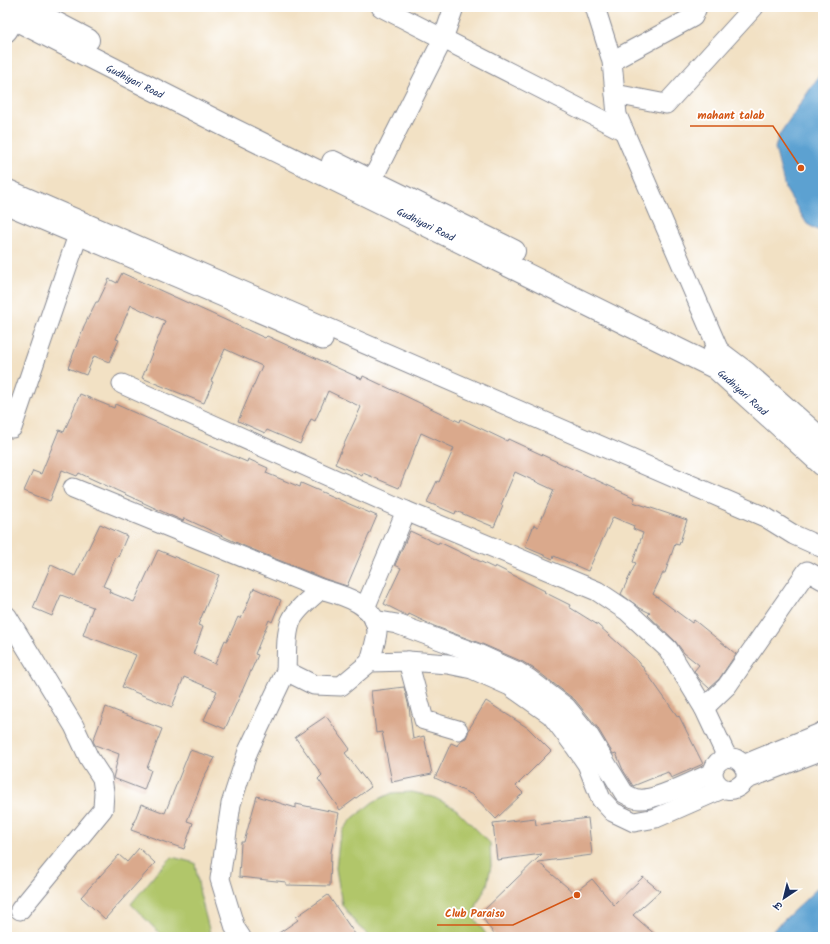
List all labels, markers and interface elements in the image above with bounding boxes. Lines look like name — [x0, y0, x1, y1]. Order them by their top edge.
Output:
street label: Gudhiyari Road — [103, 61, 167, 104]
callout: mahant talab — [690, 103, 773, 126]
text: mahant talab — [697, 107, 765, 125]
street label: Gudhiyari Road — [394, 204, 458, 246]
street label: Gudhiyari Road — [714, 366, 772, 420]
north arrow — [764, 878, 804, 918]
text: उ — [769, 895, 787, 915]
callout: Club Paraiso — [437, 902, 513, 925]
text: Club Paraiso — [445, 905, 505, 923]

